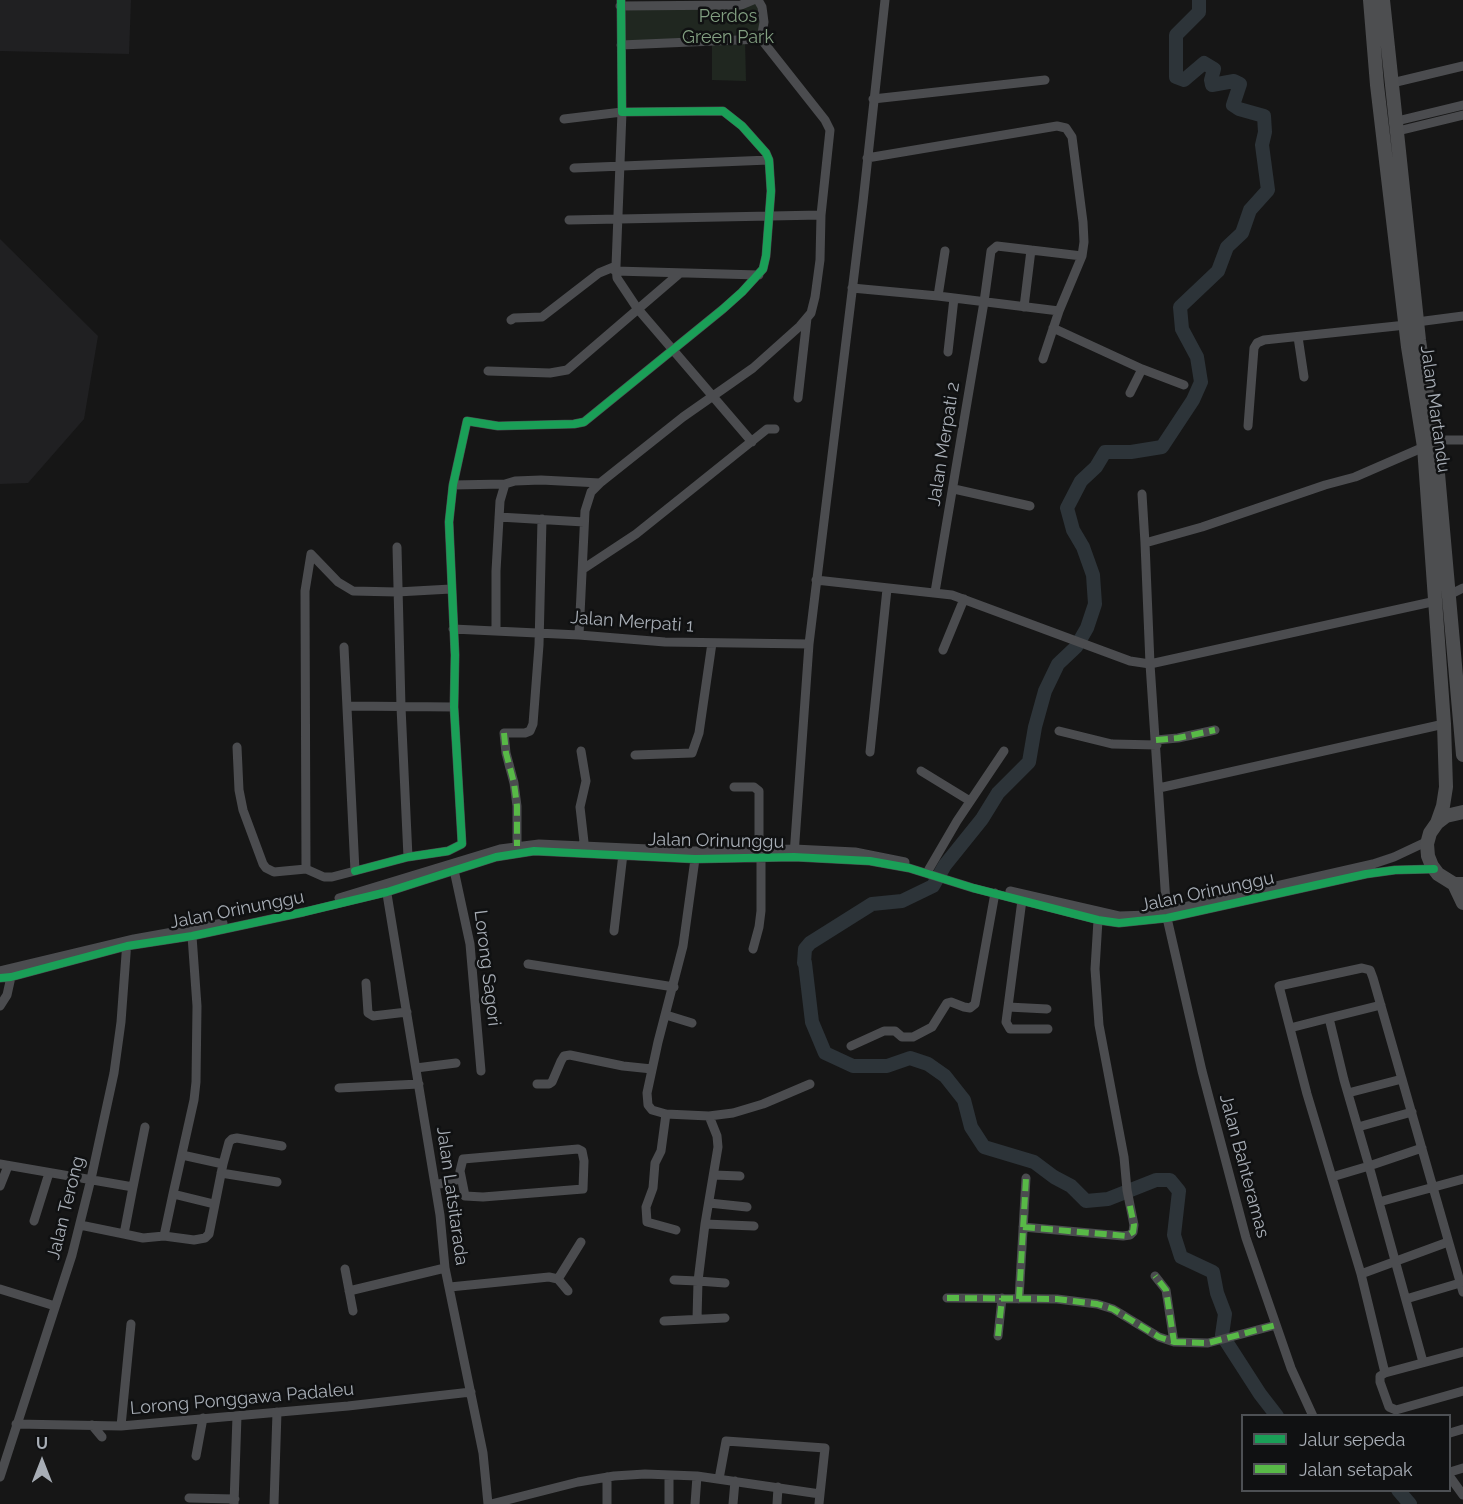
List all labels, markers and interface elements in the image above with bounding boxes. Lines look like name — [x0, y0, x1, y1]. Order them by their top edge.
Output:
park label: Perdos Green Park — [682, 6, 774, 48]
street label: Jalan Martandu — [1415, 344, 1455, 474]
street label: Jalan Merpati 2 — [924, 380, 964, 508]
street label: Jalan Merpati 1 — [570, 607, 694, 637]
street label: Jalan Orinunggu — [648, 829, 784, 853]
street label: Jalan Orinunggu — [1138, 867, 1276, 917]
street label: Jalan Orinunggu — [168, 886, 306, 934]
street label: Lorong Sagori — [469, 909, 505, 1027]
street label: Jalan Bahteramas — [1214, 1092, 1274, 1240]
street label: Jalan Latsitarada — [432, 1125, 472, 1267]
street label: Jalan Terong — [43, 1154, 89, 1262]
street label: Lorong Ponggawa Padaleu — [129, 1378, 355, 1420]
legend — [1241, 1414, 1451, 1492]
text: Jalur sepeda — [1299, 1429, 1405, 1450]
north arrow — [12, 1432, 72, 1492]
text: U — [36, 1434, 48, 1453]
text: Jalan setapak — [1299, 1459, 1413, 1480]

